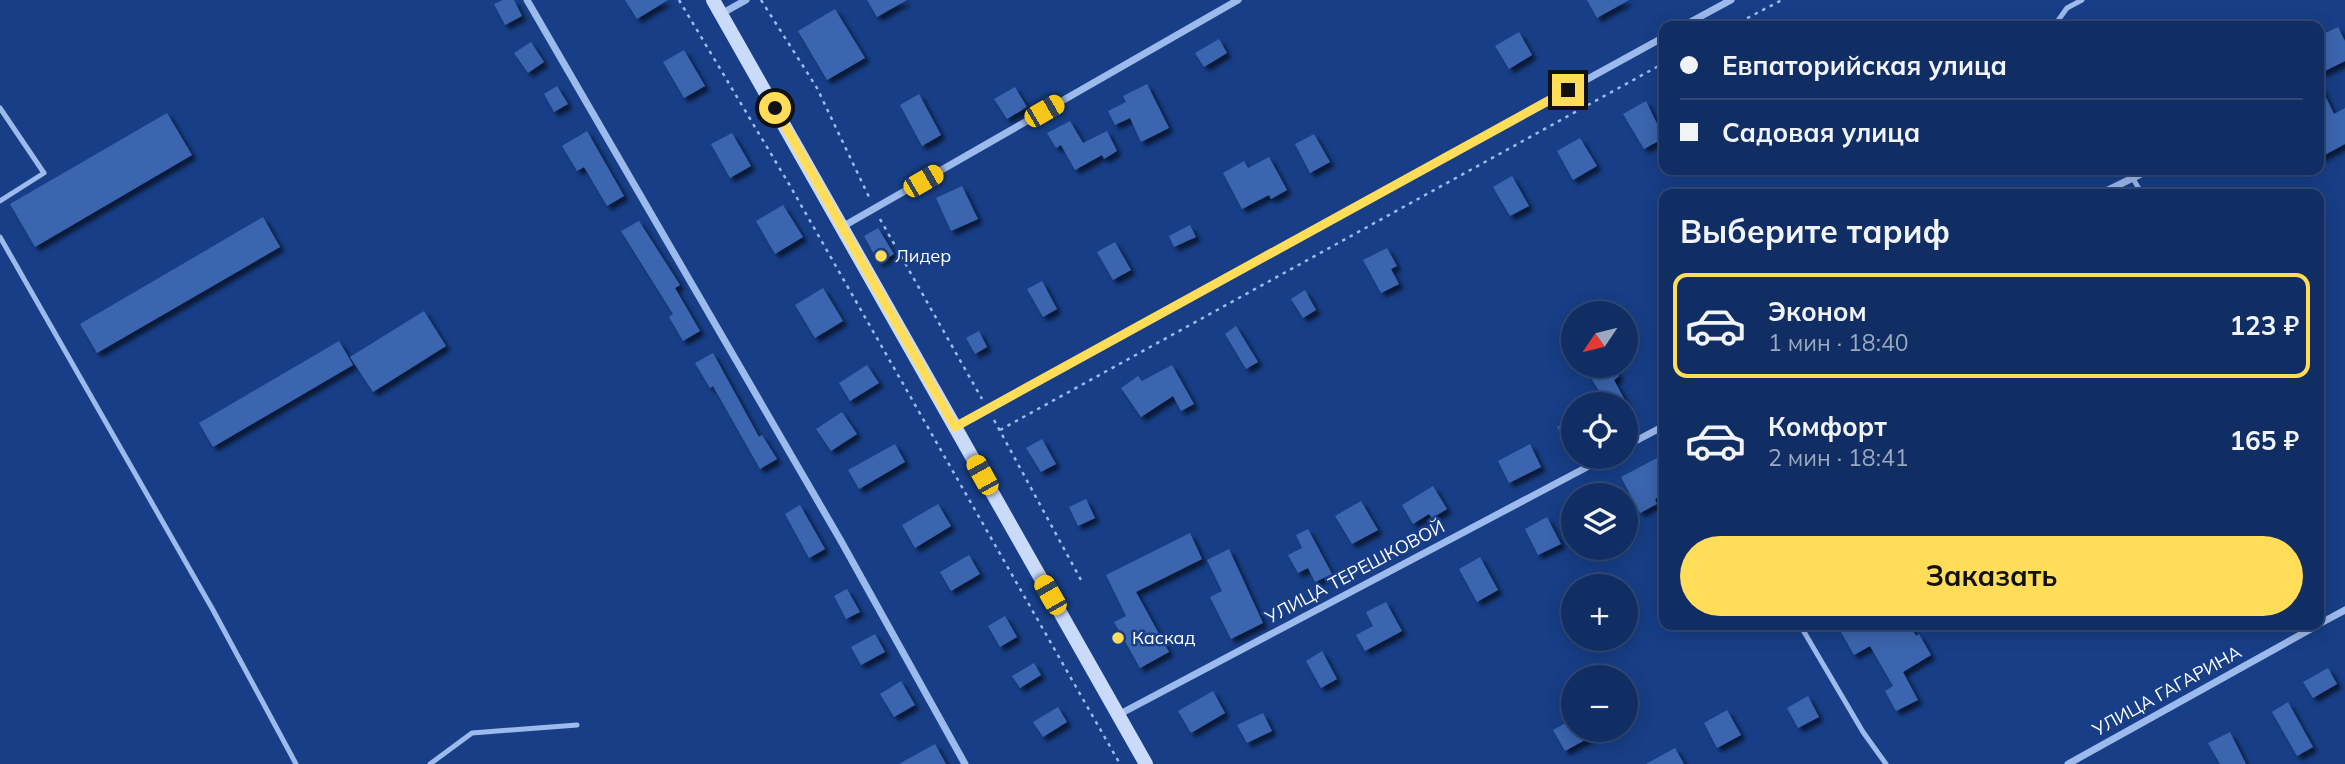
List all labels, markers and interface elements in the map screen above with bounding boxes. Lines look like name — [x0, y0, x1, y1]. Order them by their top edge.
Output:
text: Евпаторийская улица — [1722, 49, 2007, 82]
route end — [1552, 74, 1584, 106]
car — [1021, 91, 1068, 131]
route start — [759, 92, 791, 124]
text: Садовая улица — [1722, 116, 1920, 149]
car — [900, 161, 947, 201]
text: Выберите тариф — [1680, 211, 1950, 251]
place label: Лидер — [895, 244, 951, 267]
marker: Лидер — [873, 248, 889, 264]
icon: car — [1684, 294, 1747, 357]
text: Эконом — [1768, 295, 1867, 328]
north arrow — [1561, 301, 1638, 378]
map controls — [1561, 301, 1638, 742]
text: 123 ₽ — [2229, 309, 2299, 342]
text: 1 мин · 18:40 — [1768, 328, 1908, 357]
button: locate — [1561, 392, 1638, 469]
icon: car — [1684, 409, 1747, 472]
text: Комфорт — [1768, 410, 1887, 443]
text: 165 ₽ — [2229, 424, 2299, 457]
text: 2 мин · 18:41 — [1768, 443, 1908, 472]
car — [963, 452, 1002, 498]
button: layers — [1561, 483, 1638, 560]
street label: УЛИЦА ТЕРЕШКОВОЙ — [1260, 514, 1448, 629]
button: Заказать — [1680, 536, 2303, 616]
car — [1031, 572, 1070, 618]
button: + — [1561, 574, 1638, 651]
place label: Каскад — [1132, 626, 1196, 649]
marker: Каскад — [1110, 630, 1126, 646]
street label: УЛИЦА ГАГАРИНА — [2087, 640, 2245, 742]
button: − — [1561, 665, 1638, 742]

